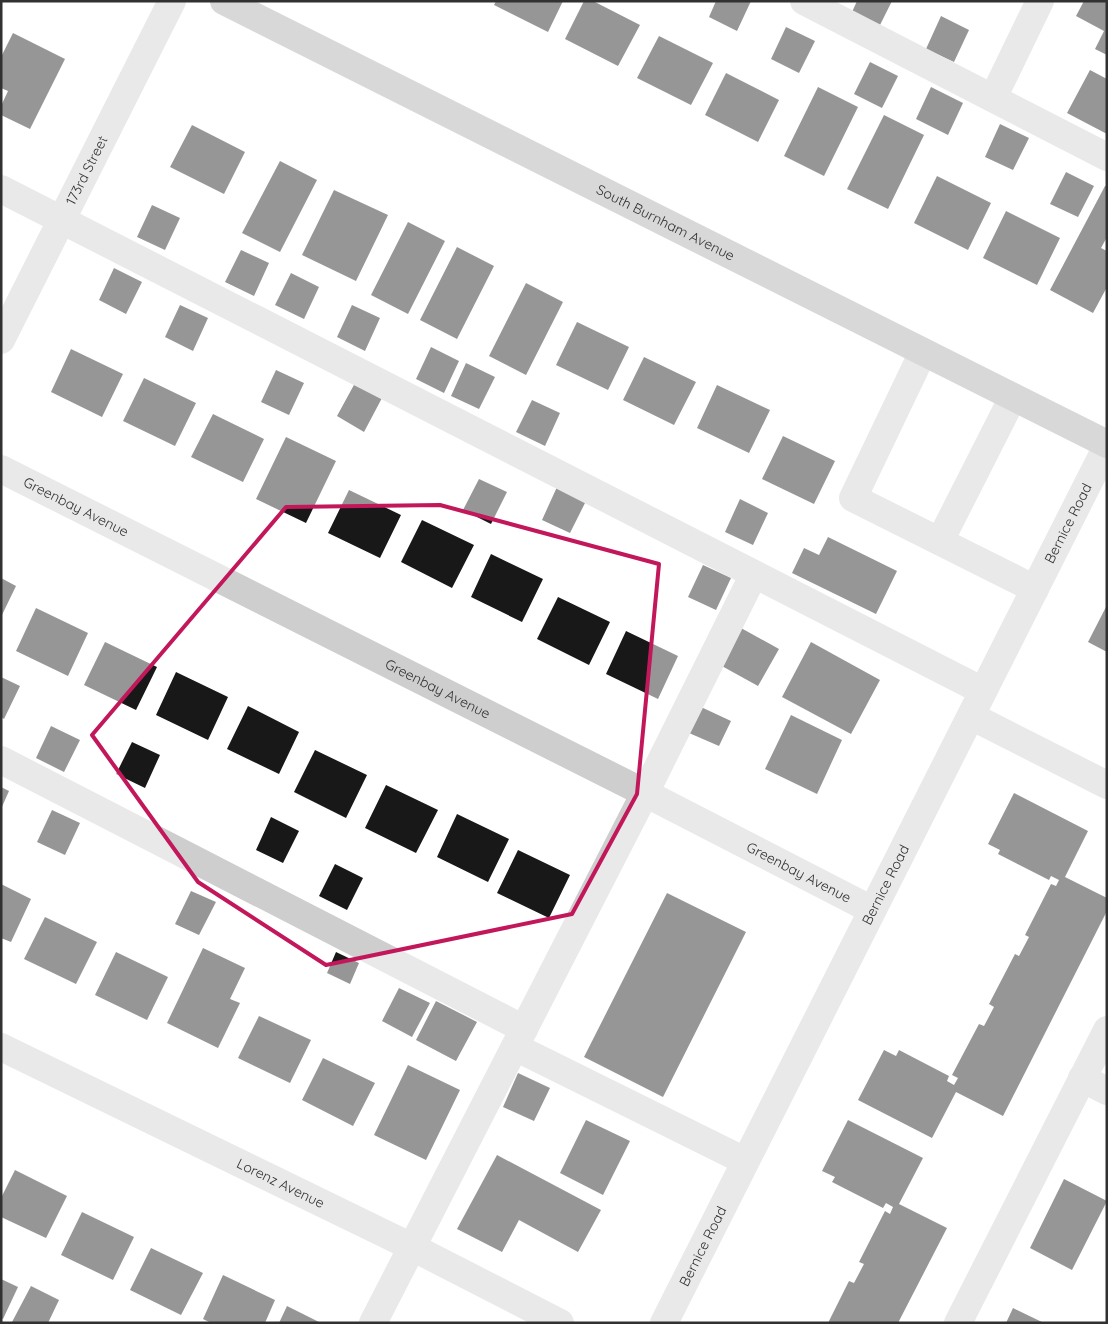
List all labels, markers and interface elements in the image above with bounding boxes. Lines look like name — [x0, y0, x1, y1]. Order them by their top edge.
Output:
street label: 173rd Street — [62, 132, 112, 208]
street label: South Burnham Avenue — [593, 180, 738, 265]
street label: Greenbay Avenue — [20, 473, 132, 541]
street label: Bernice Road — [1040, 480, 1096, 566]
street label: Greenbay Avenue — [382, 655, 494, 723]
street label: Greenbay Avenue — [743, 838, 854, 907]
street label: Bernice Road — [858, 842, 913, 928]
street label: Lorenz Avenue — [234, 1154, 328, 1212]
street label: Bernice Road — [675, 1203, 730, 1289]

